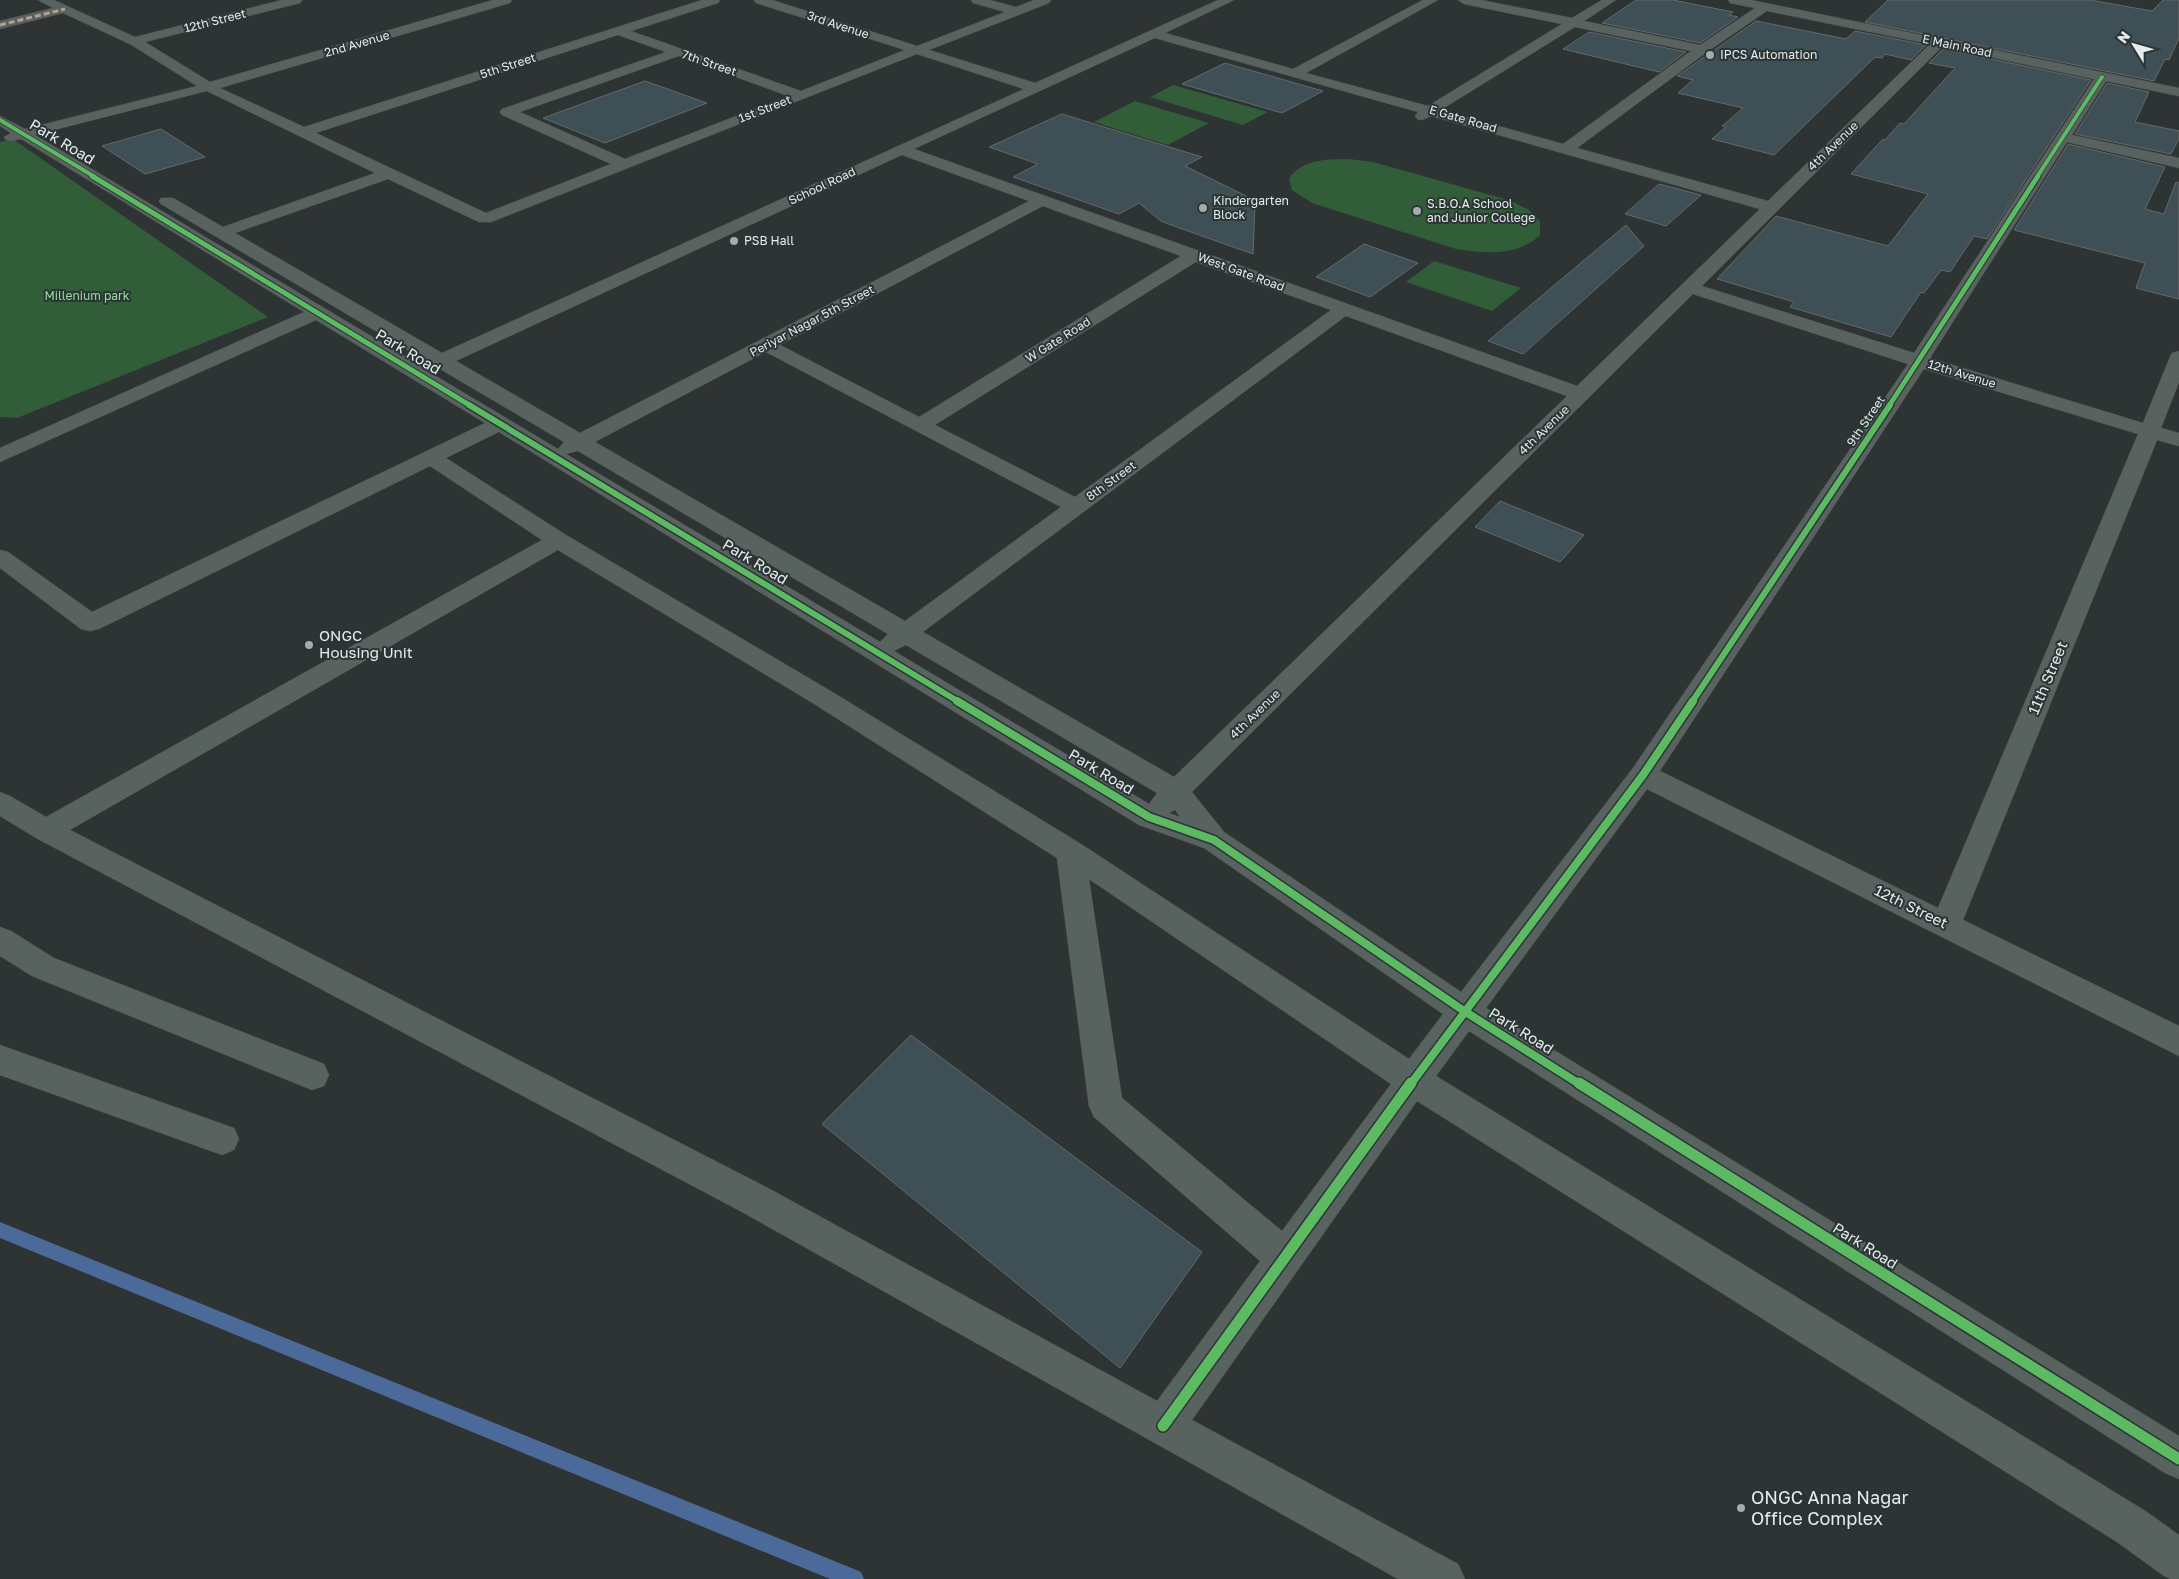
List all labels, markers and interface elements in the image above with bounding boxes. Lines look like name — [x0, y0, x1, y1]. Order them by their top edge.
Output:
street label: 12th Street — [182, 6, 248, 35]
street label: 3rd Avenue — [805, 7, 871, 42]
north arrow — [2109, 20, 2159, 70]
street label: 2nd Avenue — [323, 27, 391, 60]
text: N — [2113, 28, 2133, 46]
street label: E Main Road — [1921, 31, 1993, 60]
street label: 7th Street — [680, 46, 739, 79]
place label: IPCS Automation — [1720, 47, 1817, 62]
street label: 5th Street — [478, 49, 538, 82]
marker: IPCS Automation — [1704, 49, 1716, 61]
street label: 1st Street — [736, 92, 794, 125]
street label: E Gate Road — [1428, 102, 1499, 135]
street label: Park Road — [27, 115, 98, 168]
street label: 4th Avenue — [1804, 118, 1861, 174]
street label: School Road — [786, 163, 858, 208]
place label: Kindergarten Block — [1213, 193, 1289, 222]
place label: S.B.O.A School and Junior College — [1427, 196, 1535, 225]
marker: Kindergarten Block — [1197, 202, 1209, 214]
marker: S.B.O.A School and Junior College — [1411, 205, 1423, 217]
place label: PSB Hall — [744, 233, 794, 248]
marker: PSB Hall — [728, 235, 740, 247]
street label: West Gate Road — [1196, 249, 1287, 294]
street label: Periyar Nagar 5th Street — [747, 281, 877, 360]
park label: Millenium park — [44, 288, 130, 303]
street label: W Gate Road — [1022, 314, 1093, 365]
street label: Park Road — [373, 325, 444, 378]
street label: 12th Avenue — [1926, 356, 1998, 391]
street label: 9th Street — [1843, 392, 1888, 449]
street label: 4th Avenue — [1515, 402, 1572, 458]
street label: 8th Street — [1083, 457, 1139, 504]
street label: Park Road — [720, 535, 791, 588]
place label: ONGC Housing Unit — [319, 626, 413, 661]
street label: 11th Street — [2024, 638, 2071, 717]
marker: ONGC Housing Unit — [303, 639, 315, 651]
street label: 4th Avenue — [1226, 686, 1283, 742]
street label: Park Road — [1066, 745, 1137, 798]
street label: 12th Street — [1872, 881, 1951, 932]
street label: Park Road — [1486, 1003, 1557, 1057]
street label: Park Road — [1830, 1218, 1901, 1272]
place label: ONGC Anna Nagar Office Complex — [1751, 1486, 1908, 1529]
marker: ONGC Anna Nagar Office Complex — [1735, 1502, 1747, 1514]

